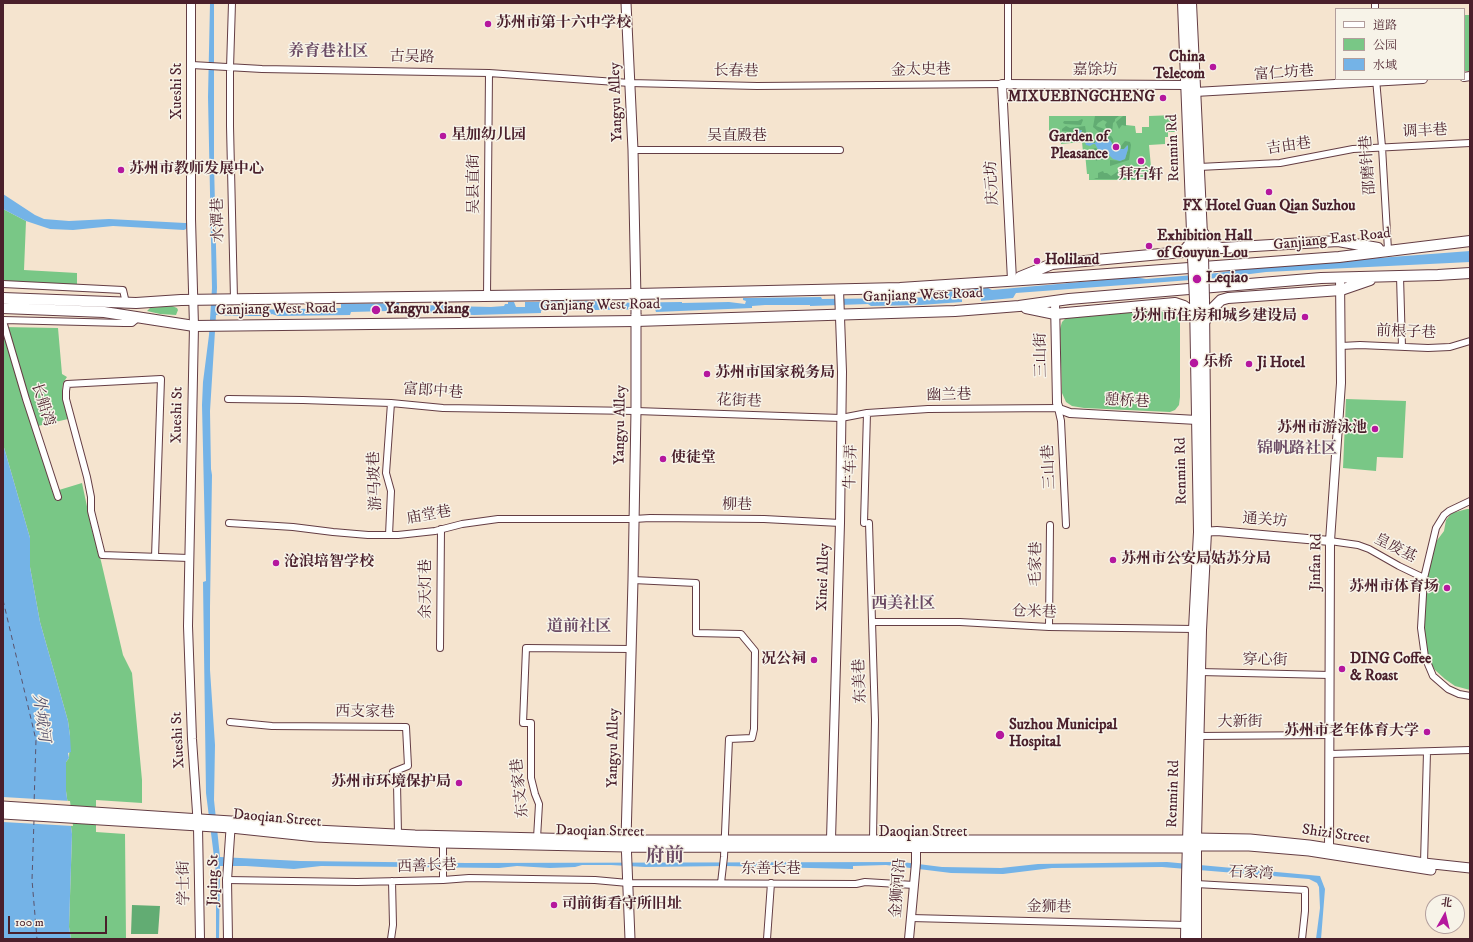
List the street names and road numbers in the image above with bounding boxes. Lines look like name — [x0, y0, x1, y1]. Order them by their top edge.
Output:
street label: 古吴路 — [389, 48, 435, 68]
street label: 金太史巷 — [891, 61, 951, 81]
street label: Yangyu Alley — [607, 62, 627, 142]
street label: 嘉馀坊 — [1073, 62, 1117, 80]
street label: Xueshi St — [169, 63, 187, 119]
street label: 长春巷 — [713, 63, 759, 81]
street label: 富仁坊巷 — [1253, 63, 1315, 85]
street label: Renmin Rd — [1164, 114, 1184, 182]
street label: 调丰巷 — [1402, 122, 1448, 142]
street label: 吴直殿巷 — [707, 128, 767, 146]
street label: 邵磨针巷 — [1358, 134, 1380, 196]
street label: 吉由巷 — [1265, 135, 1313, 159]
street label: 吴县直街 — [466, 154, 484, 214]
street label: 庆元坊 — [983, 160, 1003, 206]
street label: 水潭巷 — [210, 197, 228, 243]
street label: Ganjiang East Road — [1272, 225, 1392, 255]
street label: Ganjiang West Road — [863, 285, 983, 307]
street label: Ganjiang West Road — [540, 296, 660, 316]
street label: Ganjiang West Road — [216, 300, 336, 320]
street label: 前根子巷 — [1376, 323, 1436, 343]
street label: 三山街 — [1033, 332, 1051, 378]
street label: 长船湾 — [26, 381, 58, 429]
street label: 富郎中巷 — [402, 381, 464, 403]
street label: Yangyu Alley — [611, 385, 631, 465]
street label: Xueshi St — [169, 386, 187, 444]
street label: 幽兰巷 — [926, 387, 972, 405]
street label: 花街巷 — [716, 392, 762, 412]
street label: 憩桥巷 — [1104, 392, 1150, 412]
street label: Renmin Rd — [1172, 437, 1192, 505]
street label: 牛车弄 — [842, 444, 862, 490]
street label: 三山巷 — [1040, 444, 1060, 490]
street label: 游马坡巷 — [366, 451, 386, 511]
street label: 柳巷 — [722, 497, 752, 515]
street label: 庙堂巷 — [405, 503, 453, 529]
street label: 通关坊 — [1242, 510, 1288, 532]
street label: 皇废基 — [1371, 531, 1419, 567]
street label: Jinfan Rd — [1308, 533, 1326, 591]
street label: 毛家巷 — [1028, 541, 1046, 587]
street label: Xinei Alley — [814, 543, 834, 611]
street label: 余天灯巷 — [418, 559, 436, 619]
street label: 仓米巷 — [1011, 603, 1057, 623]
street label: 穿心街 — [1242, 652, 1288, 670]
street label: 东美巷 — [851, 658, 871, 704]
street label: 西支家巷 — [335, 703, 395, 723]
street label: Yangyu Alley — [604, 708, 624, 788]
street label: Xueshi St — [169, 711, 189, 769]
street label: 大新街 — [1218, 714, 1262, 732]
street label: 东支家巷 — [509, 757, 533, 819]
street label: Renmin Rd — [1164, 760, 1184, 828]
street label: Daoqian Street — [232, 806, 322, 832]
street label: Shizi Street — [1301, 821, 1371, 849]
street label: Daoqian Street — [555, 822, 645, 842]
street label: Daoqian Street — [879, 824, 967, 842]
street label: Jiqing St — [205, 854, 223, 906]
street label: 西善长巷 — [397, 857, 457, 877]
street label: 金狮河沿 — [888, 857, 910, 919]
street label: 学士街 — [176, 860, 194, 906]
street label: 东善长巷 — [741, 861, 801, 879]
street label: 石家湾 — [1228, 864, 1274, 884]
street label: 金狮巷 — [1026, 899, 1072, 917]

